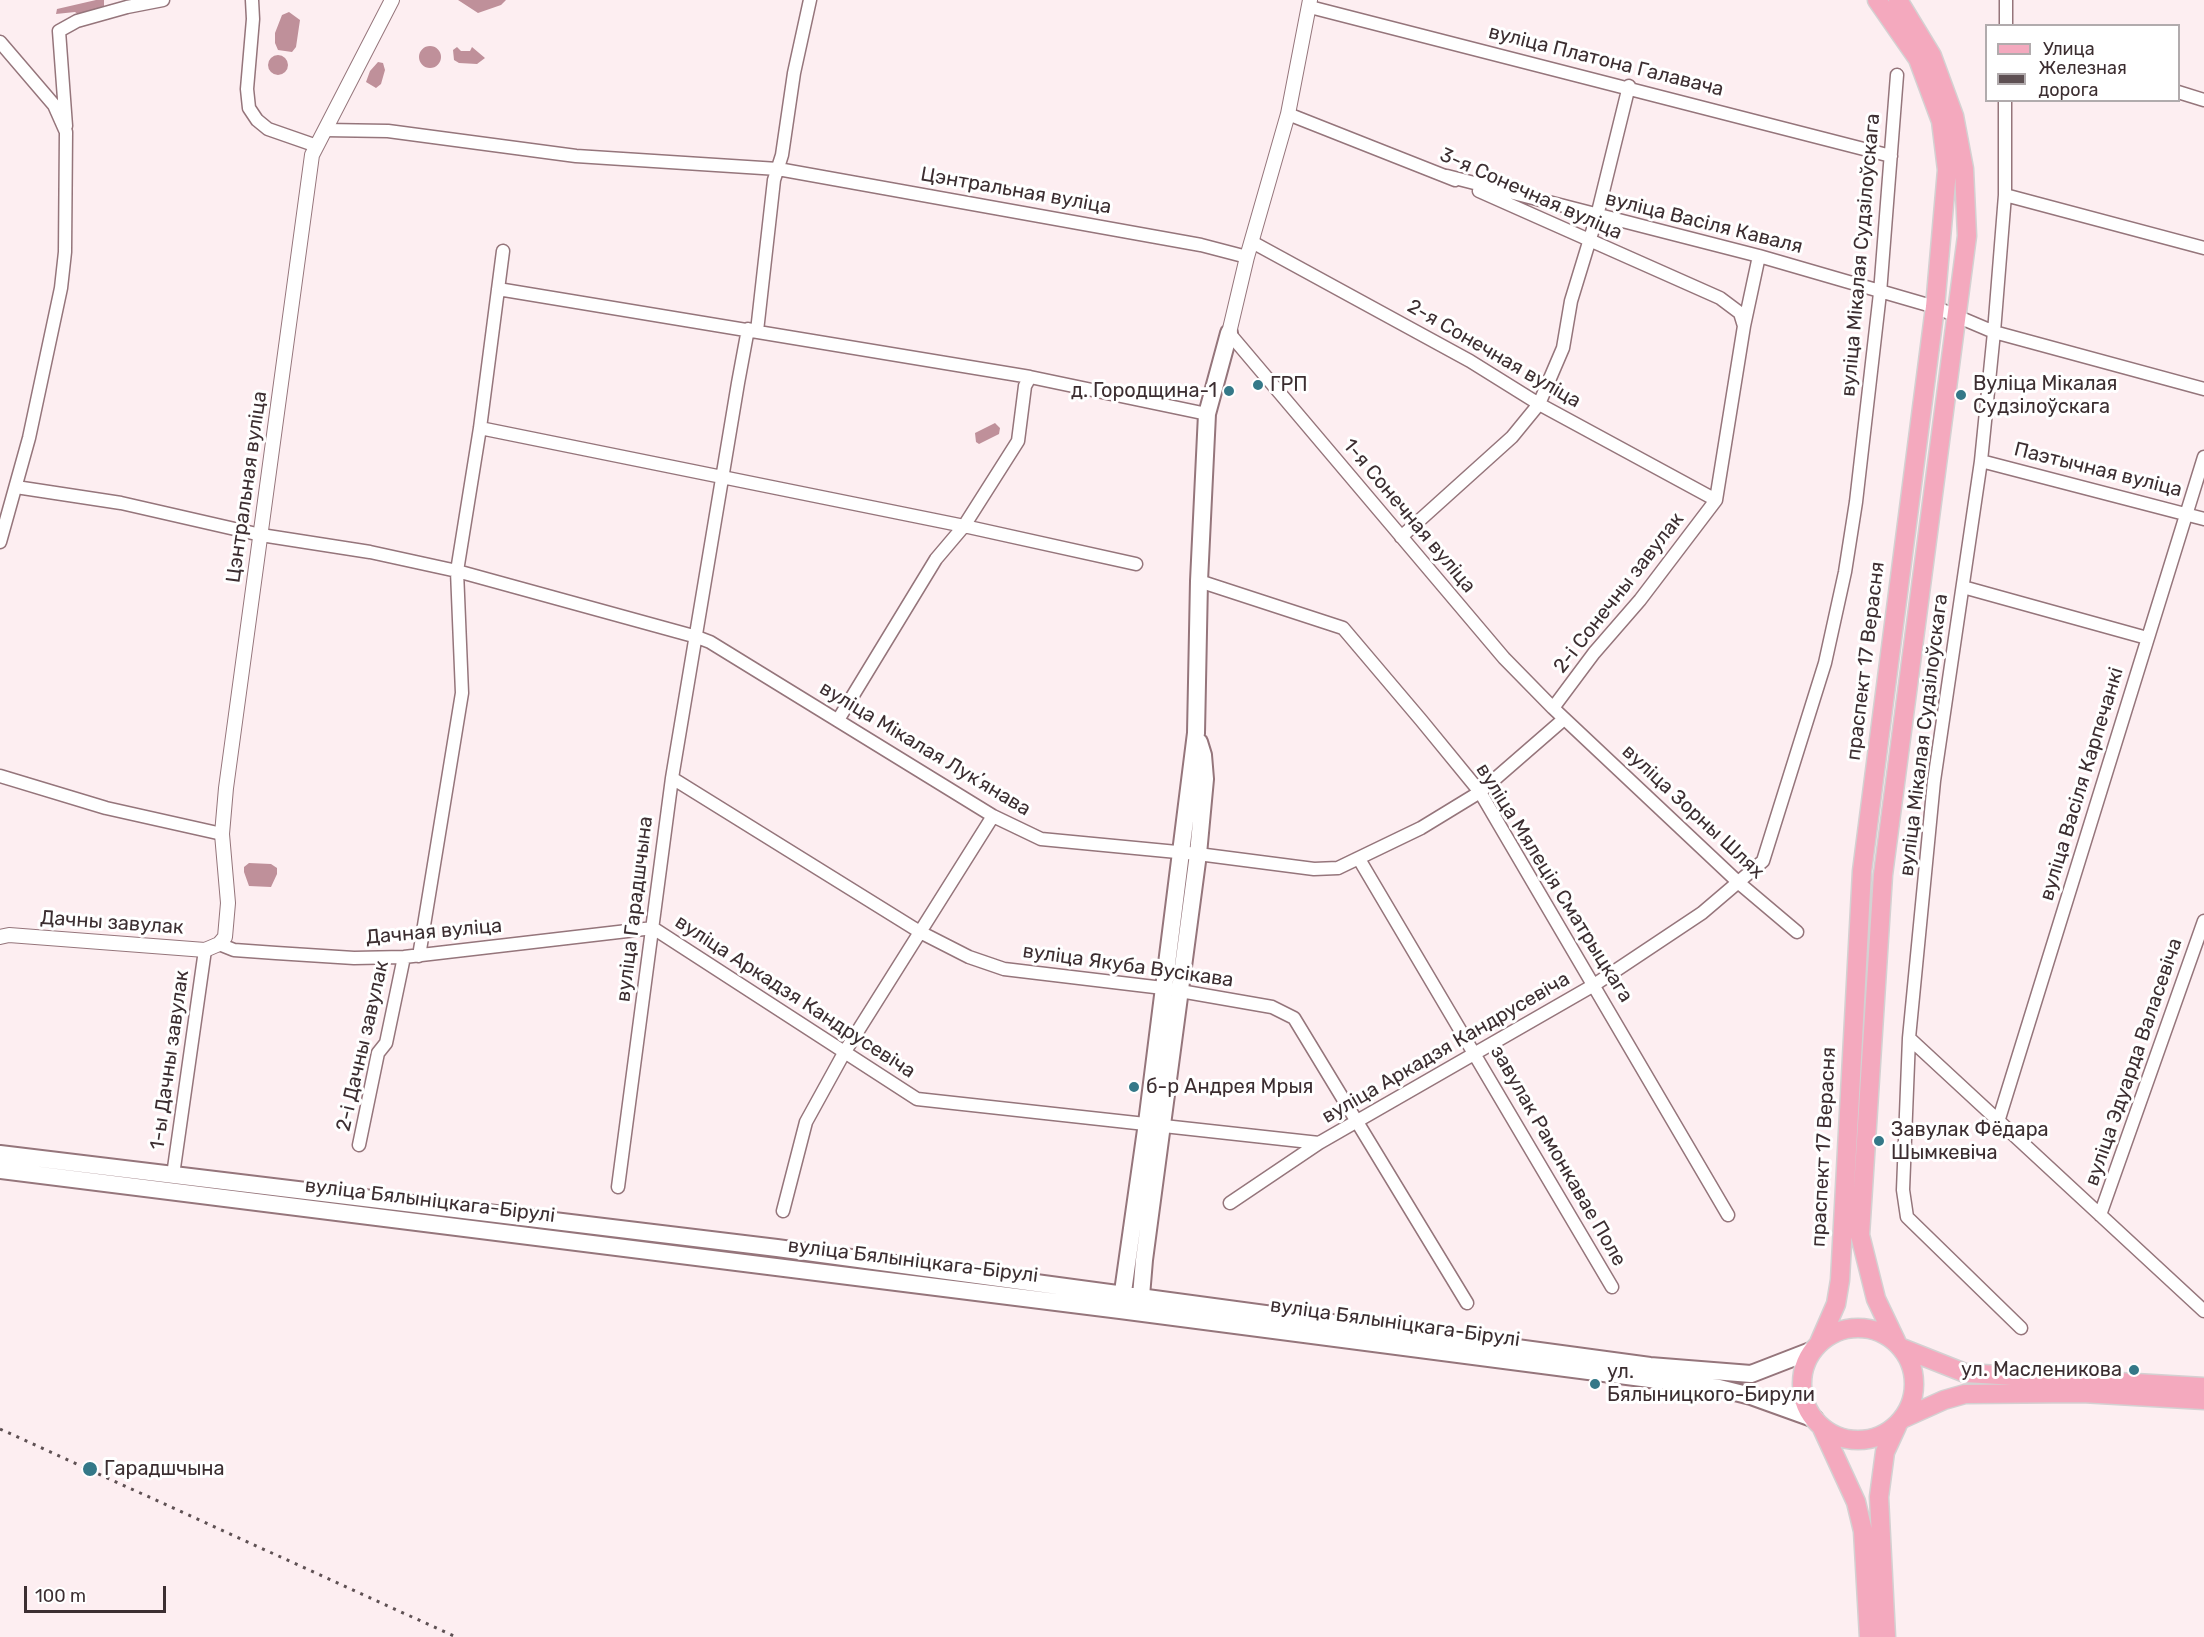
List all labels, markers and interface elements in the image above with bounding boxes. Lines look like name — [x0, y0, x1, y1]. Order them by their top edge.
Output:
street label: вуліца Платона Галавача — [1486, 20, 1726, 102]
legend — [1985, 24, 2180, 102]
text: Улица — [2043, 38, 2095, 60]
text: Железная дорога — [2038, 57, 2127, 101]
street label: вуліца Мікалая Судзілоўскага — [1837, 112, 1885, 398]
street label: 3-я Сонечная вуліца — [1436, 143, 1626, 245]
street label: Цэнтральная вуліца — [919, 162, 1113, 220]
street label: вуліца Васіля Каваля — [1603, 187, 1805, 259]
street label: 2-я Сонечная вуліца — [1403, 295, 1585, 413]
place label: Вуліца Мікалая Судзілоўскага — [1973, 372, 2117, 419]
place label: ГРП — [1270, 373, 1308, 397]
marker: ГРП — [1251, 378, 1265, 392]
place label: д. Городщина-1 — [1071, 379, 1217, 403]
marker: д. Городщина-1 — [1222, 384, 1236, 398]
marker: Вуліца Мікалая Судзілоўскага — [1954, 388, 1968, 402]
street label: Цэнтральная вуліца — [222, 390, 272, 584]
street label: 1-я Сонечная вуліца — [1338, 434, 1480, 598]
street label: Паэтычная вуліца — [2012, 438, 2184, 502]
street label: 2-і Сонечны завулак — [1549, 508, 1689, 678]
street label: праспект 17 Верасня — [1842, 560, 1890, 762]
street label: вуліца Мікалая Судзілоўскага — [1895, 592, 1953, 878]
street label: вуліца Васіля Карпечанкі — [2035, 665, 2129, 903]
street label: вуліца Мікалая Лукʼянава — [815, 676, 1035, 822]
street label: вуліца Зорны Шлях — [1617, 740, 1769, 884]
street label: вуліца Мялеція Сматрыцкага — [1470, 759, 1638, 1007]
street label: вуліца Гарадшчына — [612, 815, 658, 1003]
street label: Дачны завулак — [40, 906, 184, 940]
street label: вуліца Аркадзя Кандрусевіча — [670, 910, 920, 1084]
street label: Дачная вуліца — [365, 914, 503, 950]
street label: вуліца Эдуарда Валасевіча — [2080, 935, 2188, 1189]
street label: вуліца Якуба Вусікава — [1021, 939, 1235, 993]
street label: 2-і Дачны завулак — [332, 958, 394, 1134]
street label: вуліца Аркадзя Кандрусевіча — [1318, 967, 1574, 1129]
street label: 1-ы Дачны завулак — [146, 969, 194, 1151]
street label: завулак Рамонкавае Поле — [1485, 1041, 1631, 1271]
street label: праспект 17 Верасня — [1807, 1046, 1841, 1248]
place label: б-р Андрея Мрыя — [1146, 1075, 1313, 1099]
marker: б-р Андрея Мрыя — [1127, 1080, 1141, 1094]
place label: Завулак Фёдара Шымкевіча — [1891, 1118, 2049, 1165]
marker: Завулак Фёдара Шымкевіча — [1872, 1134, 1886, 1148]
street label: вуліца Бялыніцкага-Бірулі — [303, 1174, 557, 1228]
street label: вуліца Бялыніцкага-Бірулі — [786, 1234, 1040, 1288]
street label: вуліца Бялыніцкага-Бірулі — [1269, 1294, 1521, 1352]
place label: ул. Масленикова — [1961, 1358, 2122, 1382]
place label: ул. Бялыницкого-Бирули — [1607, 1360, 1815, 1407]
marker: ул. Масленикова — [2127, 1363, 2141, 1377]
marker: ул. Бялыницкого-Бирули — [1588, 1377, 1602, 1391]
place label: Гарадшчына — [104, 1457, 225, 1481]
marker: Гарадшчына — [81, 1460, 99, 1478]
scale bar — [27, 1574, 170, 1612]
text: 100 m — [35, 1585, 86, 1607]

